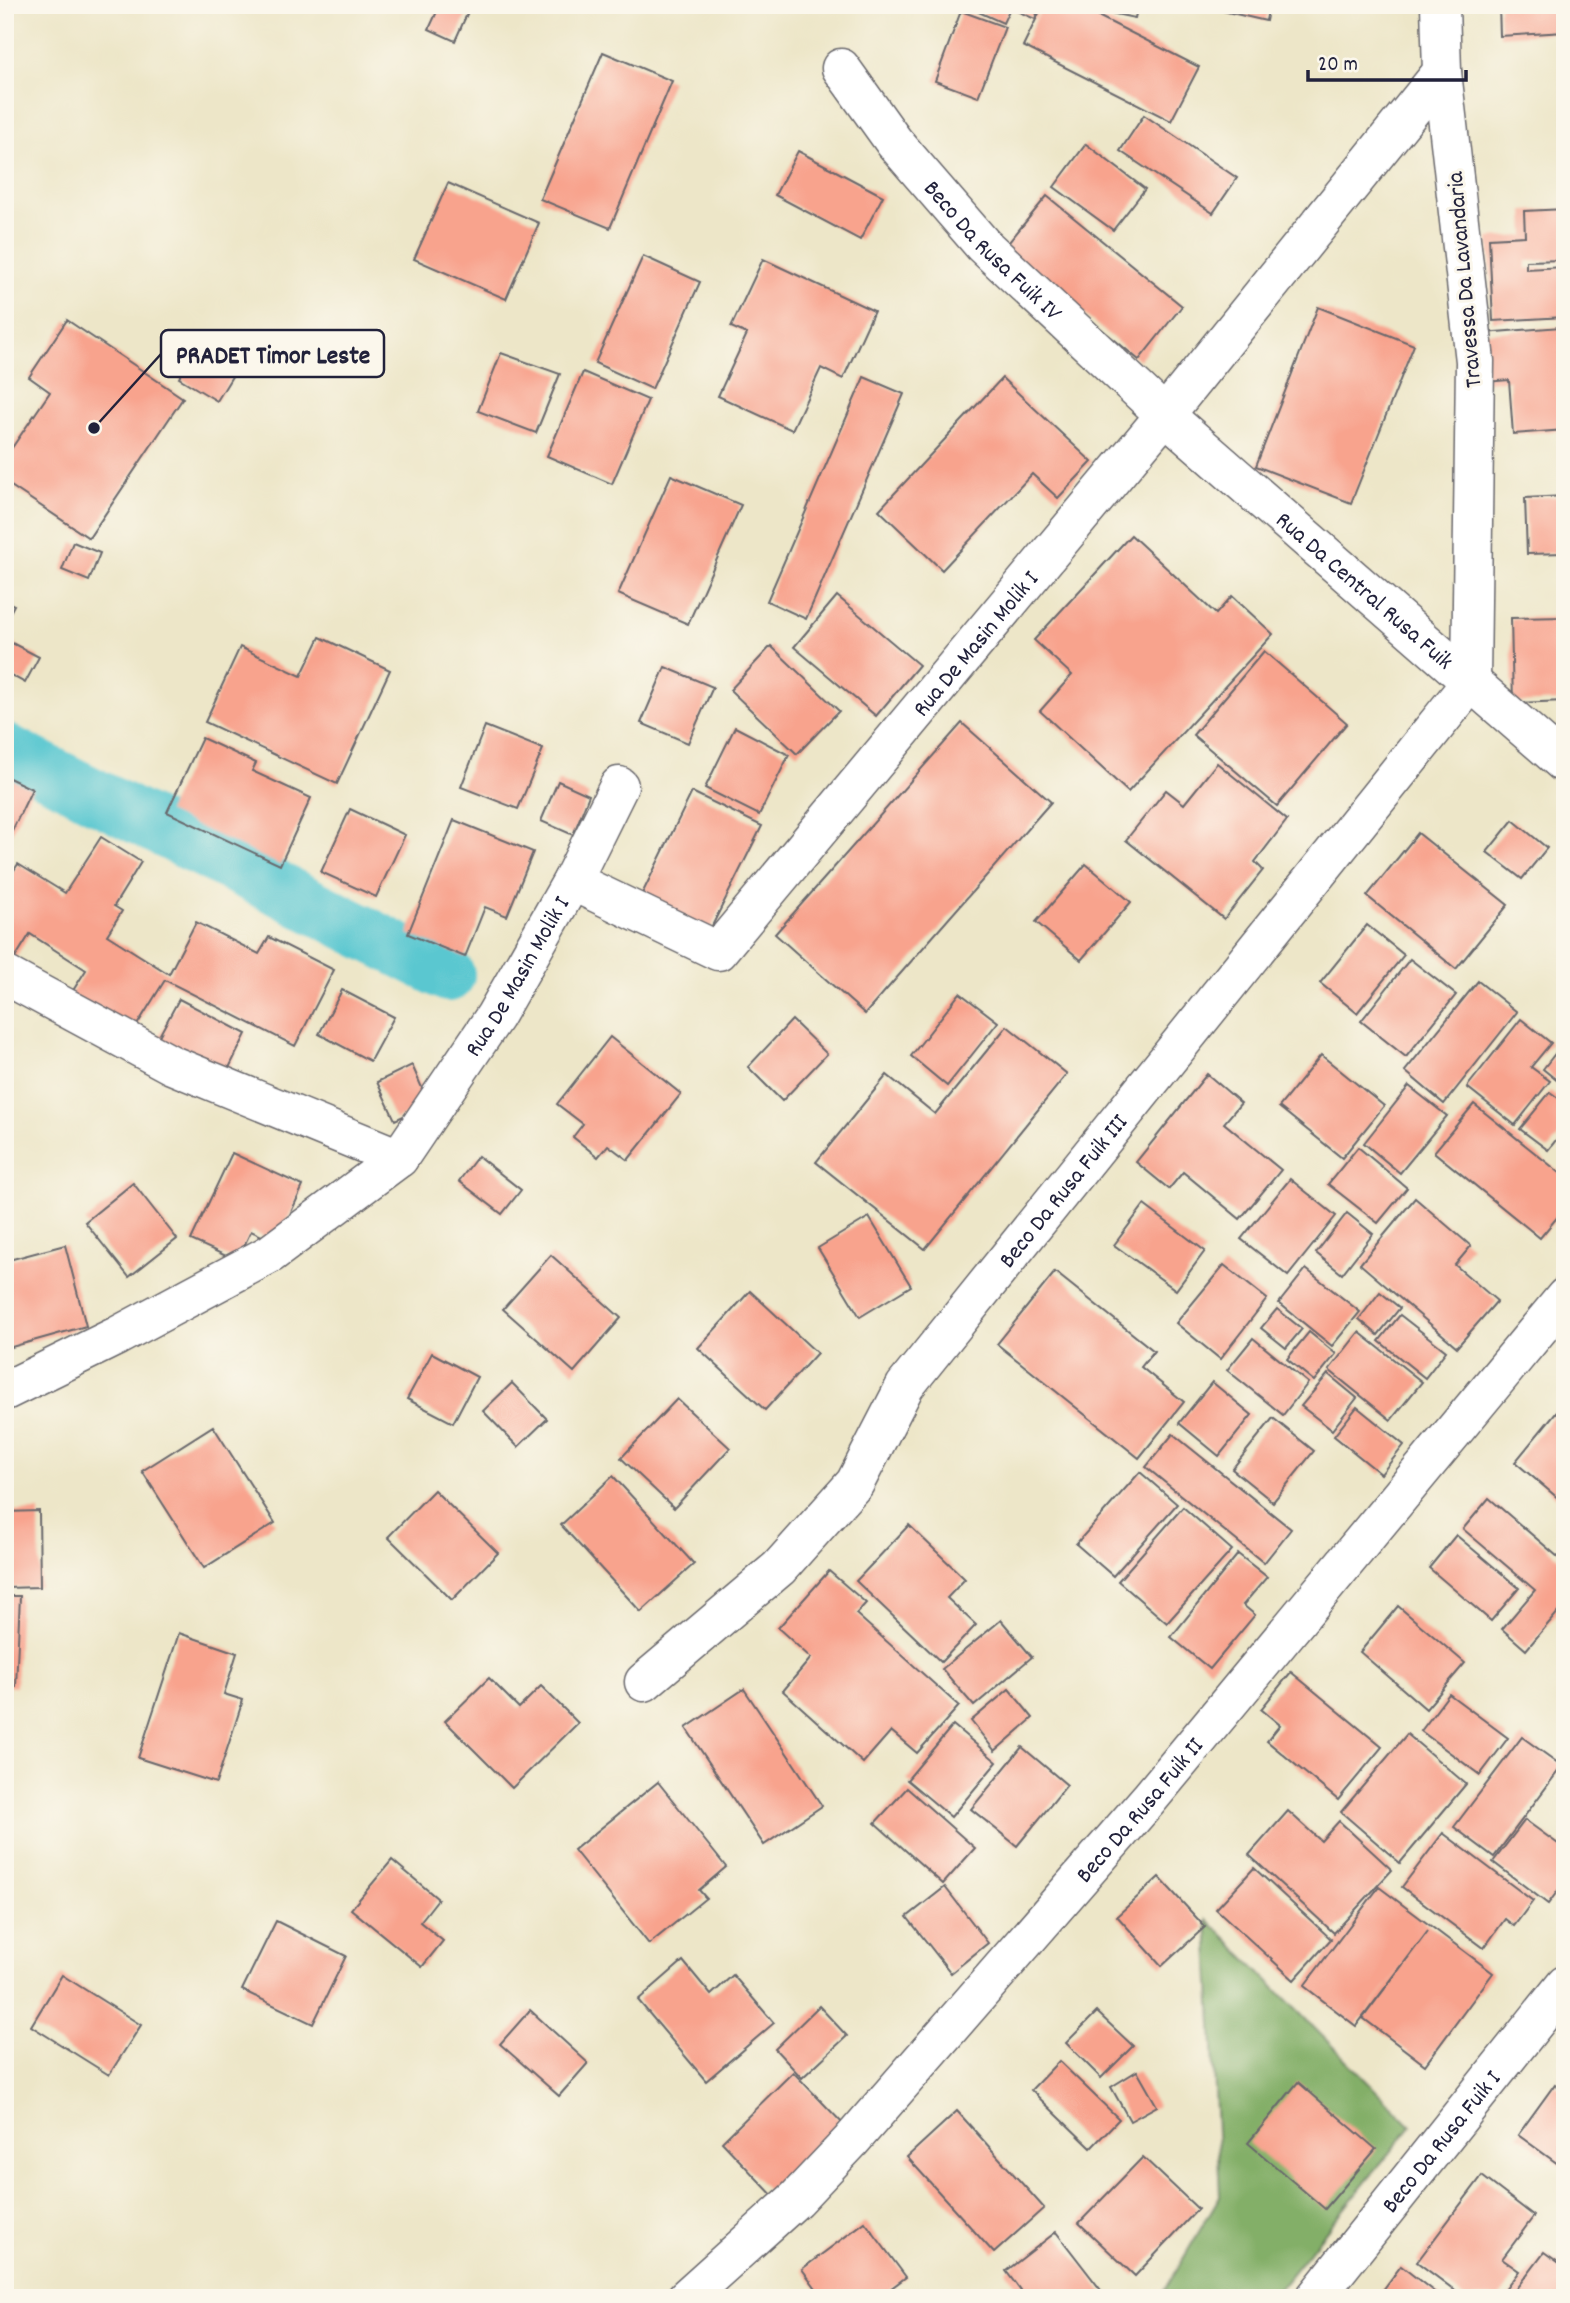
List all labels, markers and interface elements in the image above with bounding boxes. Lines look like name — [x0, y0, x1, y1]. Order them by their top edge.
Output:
scale bar — [1308, 38, 1465, 82]
text: 20 m — [1318, 51, 1358, 81]
street label: Travessa Da Lavandaria — [1440, 169, 1492, 389]
street label: Beco Da Rusa Fuik IV — [914, 174, 1069, 331]
callout: PRADET Timor Leste — [161, 330, 384, 377]
text: PRADET Timor Leste — [176, 339, 370, 376]
street label: Rua Da Central Rusa Fuik — [1267, 505, 1460, 679]
street label: Rua De Masin Molik I — [906, 564, 1049, 725]
street label: Rua De Masin Molik I — [458, 890, 580, 1065]
street label: Beco Da Rusa Fuik III — [992, 1107, 1138, 1276]
street label: Beco Da Rusa Fuik II — [1069, 1731, 1213, 1892]
street label: Beco Da Rusa Fuik I — [1375, 2064, 1511, 2221]

